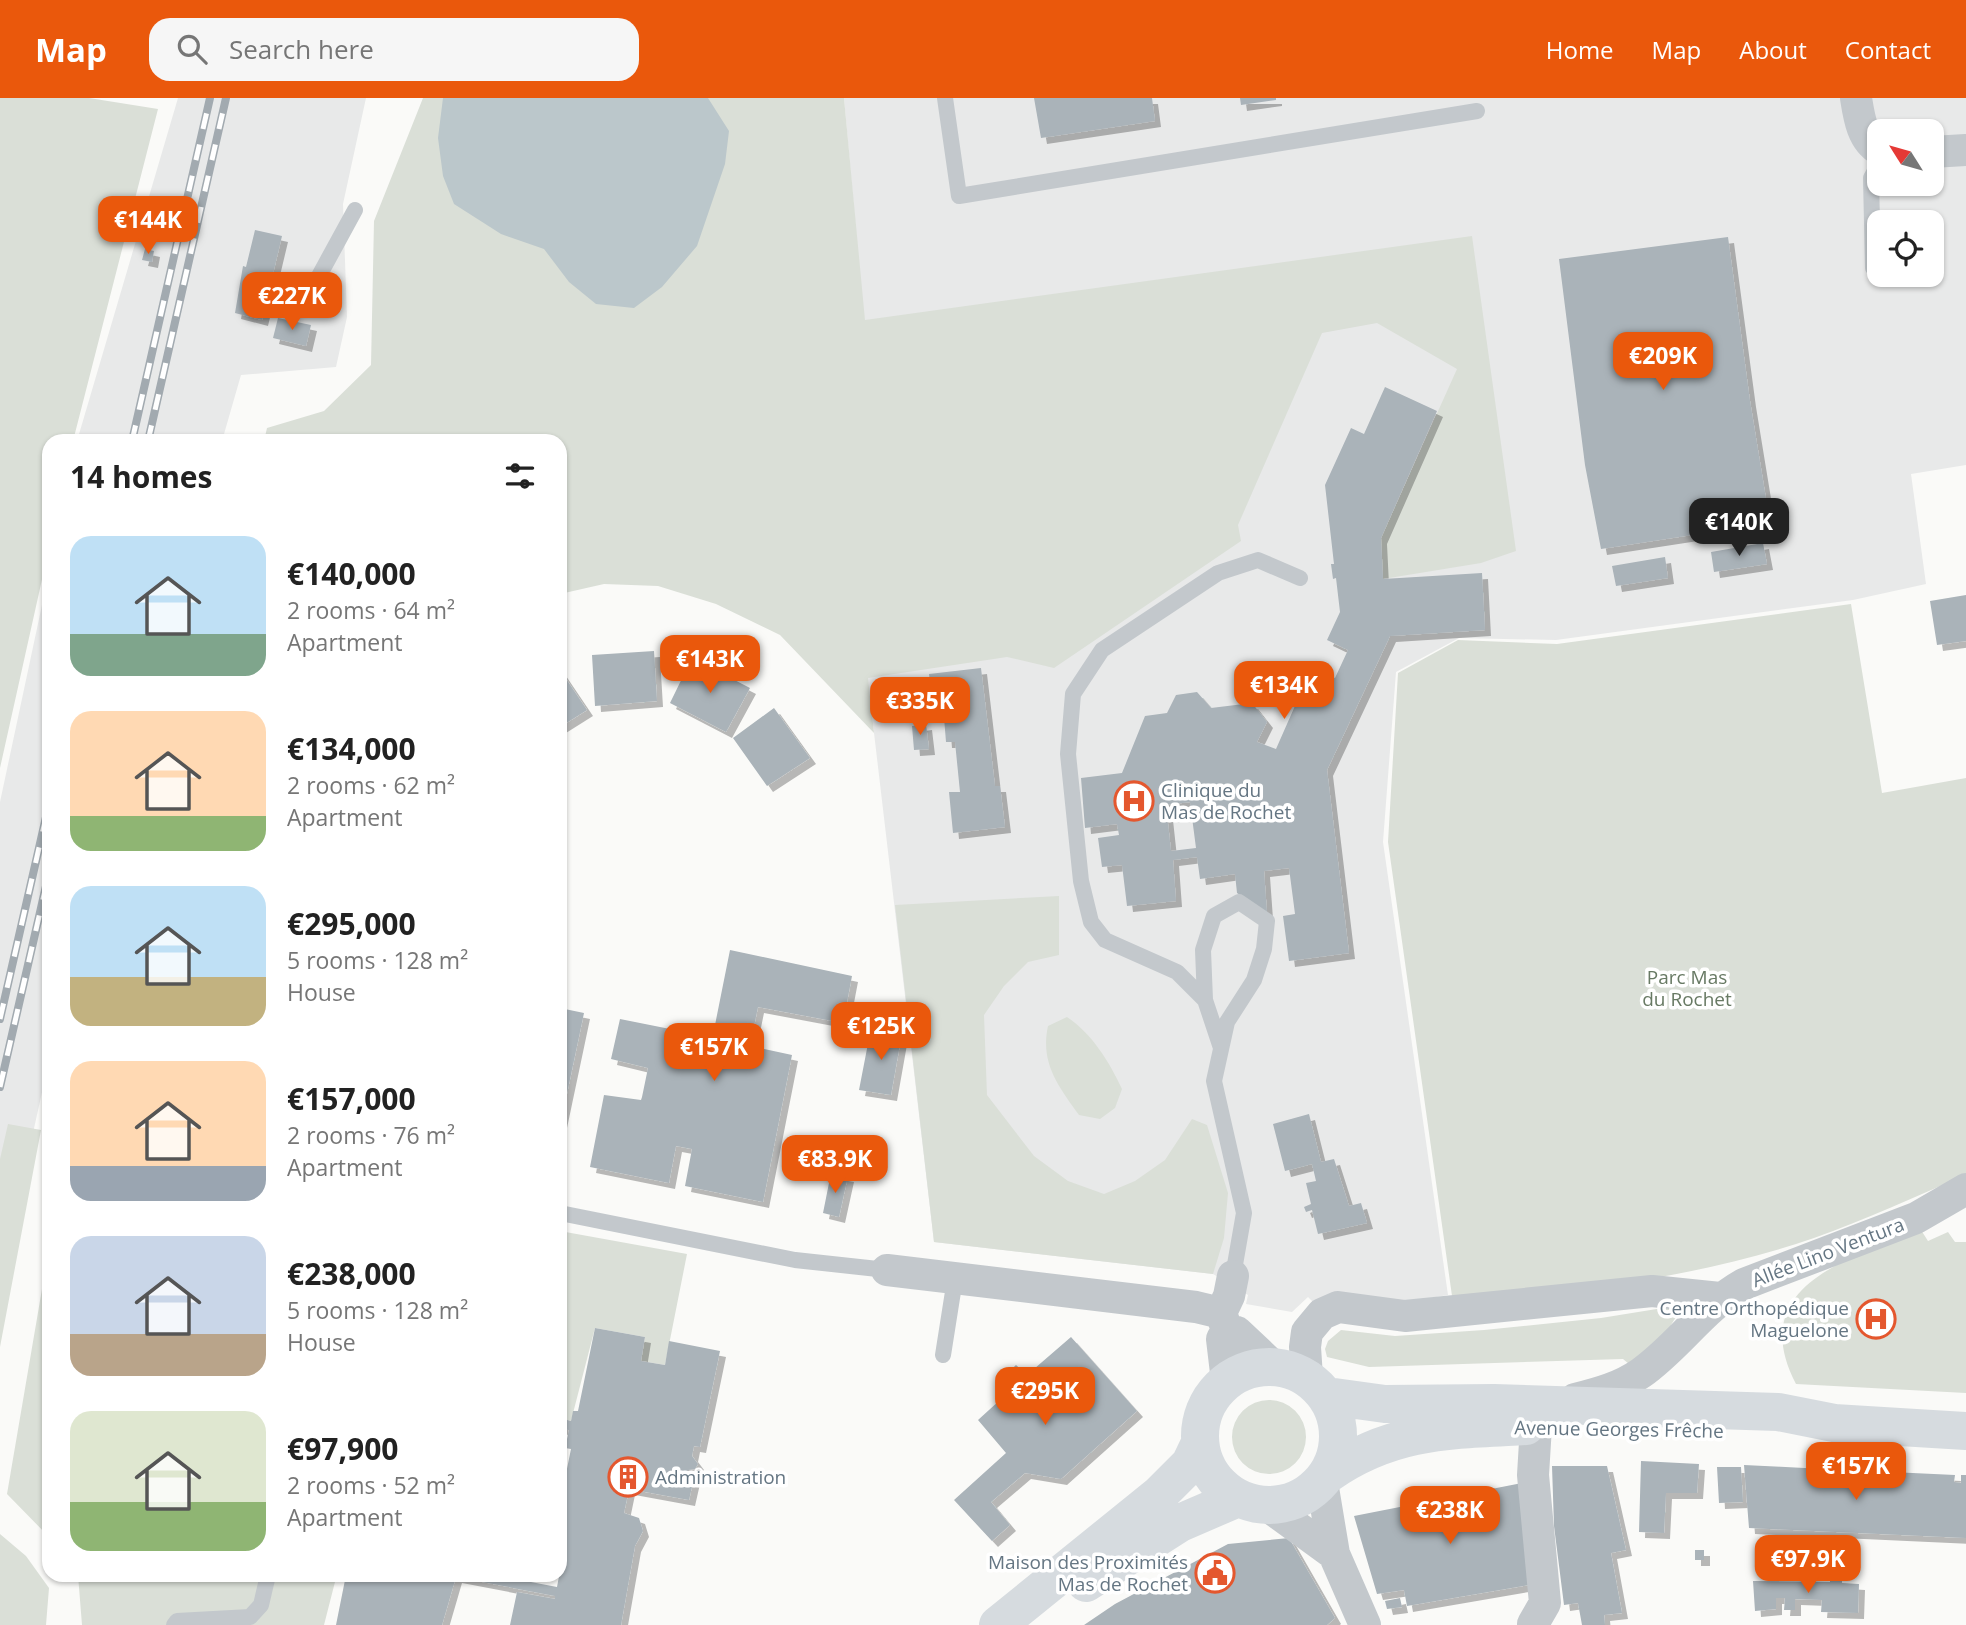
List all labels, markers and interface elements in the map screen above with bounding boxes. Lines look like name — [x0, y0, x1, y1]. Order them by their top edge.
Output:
search box — [149, 18, 639, 81]
text: Map — [35, 27, 107, 72]
icon: search — [173, 30, 211, 68]
text: Search here — [229, 31, 374, 67]
text: Home — [1546, 33, 1614, 66]
text: Map — [1652, 33, 1701, 66]
text: About — [1739, 33, 1807, 66]
text: Contact — [1845, 33, 1931, 66]
north arrow — [1867, 119, 1944, 196]
map controls — [1867, 119, 1944, 287]
pin: €144K — [99, 197, 197, 256]
text: €144K — [114, 203, 182, 235]
button: locate — [1867, 210, 1944, 287]
pin: €227K — [243, 272, 341, 332]
text: €227K — [258, 279, 326, 311]
pin: €209K — [1614, 332, 1712, 392]
text: €209K — [1629, 339, 1697, 371]
text: 14 homes — [70, 456, 213, 497]
icon: filters — [501, 457, 539, 495]
pin: €140K — [1690, 498, 1788, 558]
text: €140K — [1705, 505, 1773, 537]
text: €140,000 — [287, 553, 416, 594]
icon: home — [126, 564, 210, 648]
text: 2 rooms · 64 m² — [287, 594, 455, 626]
text: Apartment — [287, 626, 403, 658]
pin: €143K — [661, 636, 759, 695]
text: €143K — [676, 642, 744, 674]
pin: €134K — [1235, 662, 1333, 721]
text: €134K — [1250, 668, 1318, 700]
pin: €335K — [871, 678, 969, 737]
text: €335K — [886, 684, 954, 716]
text: €134,000 — [287, 728, 416, 769]
icon: home — [126, 739, 210, 823]
text: 2 rooms · 62 m² — [287, 769, 455, 801]
place label: Clinique du Mas de Rochet — [1161, 777, 1291, 825]
hospital icon: Clinique du Mas de Rochet — [1113, 780, 1155, 822]
text: Apartment — [287, 801, 403, 833]
text: €295,000 — [287, 903, 416, 944]
icon: home — [126, 914, 210, 998]
text: 5 rooms · 128 m² — [287, 944, 468, 976]
park label: Parc Mas du Rochet — [1642, 964, 1732, 1012]
text: House — [287, 976, 356, 1008]
pin: €125K — [832, 1002, 930, 1062]
text: €125K — [847, 1009, 915, 1041]
pin: €157K — [665, 1024, 763, 1083]
text: €157K — [680, 1030, 748, 1062]
text: €157,000 — [287, 1078, 416, 1119]
icon: home — [126, 1089, 210, 1173]
text: 2 rooms · 76 m² — [287, 1119, 455, 1151]
pin: €83.9K — [778, 1136, 892, 1195]
text: €83.9K — [798, 1142, 872, 1174]
text: Apartment — [287, 1151, 403, 1183]
street label: Allée Lino Ventura — [1748, 1211, 1908, 1293]
text: €238,000 — [287, 1253, 416, 1294]
icon: home — [126, 1264, 210, 1348]
text: 5 rooms · 128 m² — [287, 1294, 468, 1326]
place label: Centre Orthopédique Maguelone — [1660, 1295, 1849, 1343]
hospital icon: Centre Orthopédique Maguelone — [1855, 1298, 1897, 1340]
text: House — [287, 1326, 356, 1358]
pin: €295K — [996, 1368, 1094, 1427]
text: €295K — [1011, 1374, 1079, 1406]
street label: Avenue Georges Frêche — [1514, 1414, 1724, 1444]
text: €97,900 — [287, 1428, 398, 1469]
icon: home — [126, 1439, 210, 1523]
pin: €157K — [1807, 1442, 1905, 1502]
text: €157K — [1822, 1449, 1890, 1481]
building icon: Administration — [607, 1456, 649, 1498]
place label: Administration — [655, 1464, 786, 1490]
text: 2 rooms · 52 m² — [287, 1469, 455, 1501]
pin: €238K — [1401, 1486, 1499, 1546]
text: €238K — [1416, 1493, 1484, 1525]
text: Apartment — [287, 1501, 403, 1533]
pin: €97.9K — [1751, 1536, 1865, 1595]
text: €97.9K — [1771, 1542, 1845, 1574]
place label: Maison des Proximités Mas de Rochet — [988, 1549, 1188, 1597]
public building icon: Maison des Proximités Mas de Rochet — [1194, 1552, 1236, 1594]

